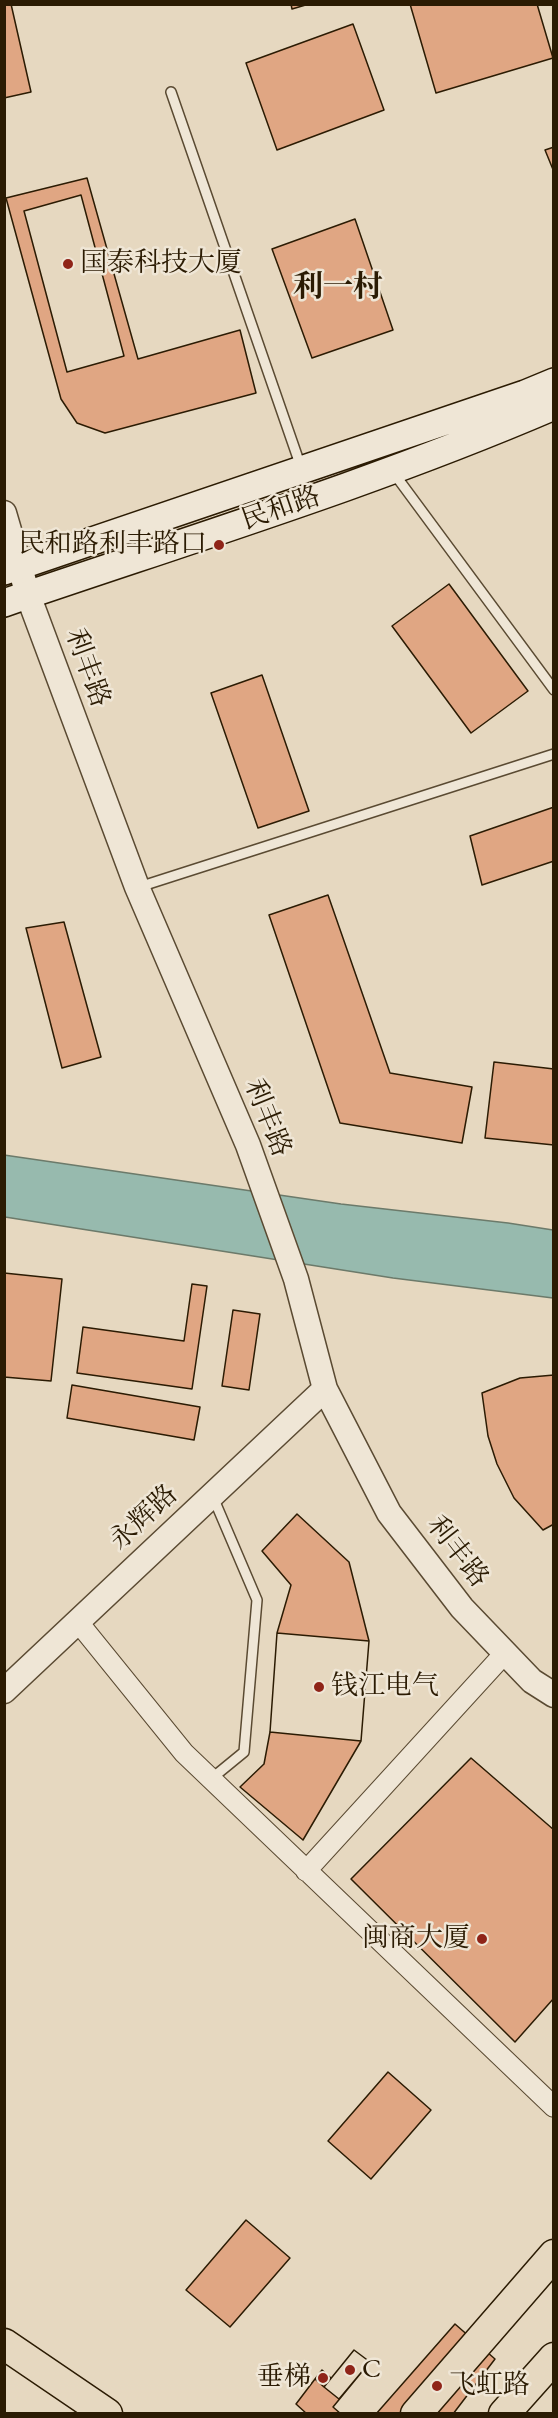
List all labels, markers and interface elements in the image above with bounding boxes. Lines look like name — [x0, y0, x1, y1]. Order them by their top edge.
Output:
place label: 国泰科技大厦 — [80, 248, 242, 280]
marker: 国泰科技大厦 — [61, 257, 75, 271]
district label: 利一村 — [293, 270, 383, 306]
street label: 民和路 — [237, 480, 325, 538]
place label: 民和路利丰路口 — [18, 529, 207, 561]
marker: 民和路利丰路口 — [212, 538, 226, 552]
street label: 利丰路 — [58, 624, 116, 712]
street label: 利丰路 — [237, 1074, 297, 1162]
street label: 永辉路 — [103, 1479, 185, 1557]
street label: 利丰路 — [419, 1510, 495, 1594]
place label: 钱江电气 — [331, 1671, 439, 1703]
marker: 钱江电气 — [312, 1680, 326, 1694]
place label: 闽商大厦 — [362, 1923, 470, 1955]
marker: 闽商大厦 — [475, 1932, 489, 1946]
place label: C — [362, 2354, 381, 2386]
place label: 垂梯 — [257, 2362, 311, 2394]
marker: C — [343, 2363, 357, 2377]
place label: 飞虹路 — [449, 2370, 530, 2402]
marker: 垂梯 — [316, 2371, 330, 2385]
marker: 飞虹路 — [430, 2379, 444, 2393]

